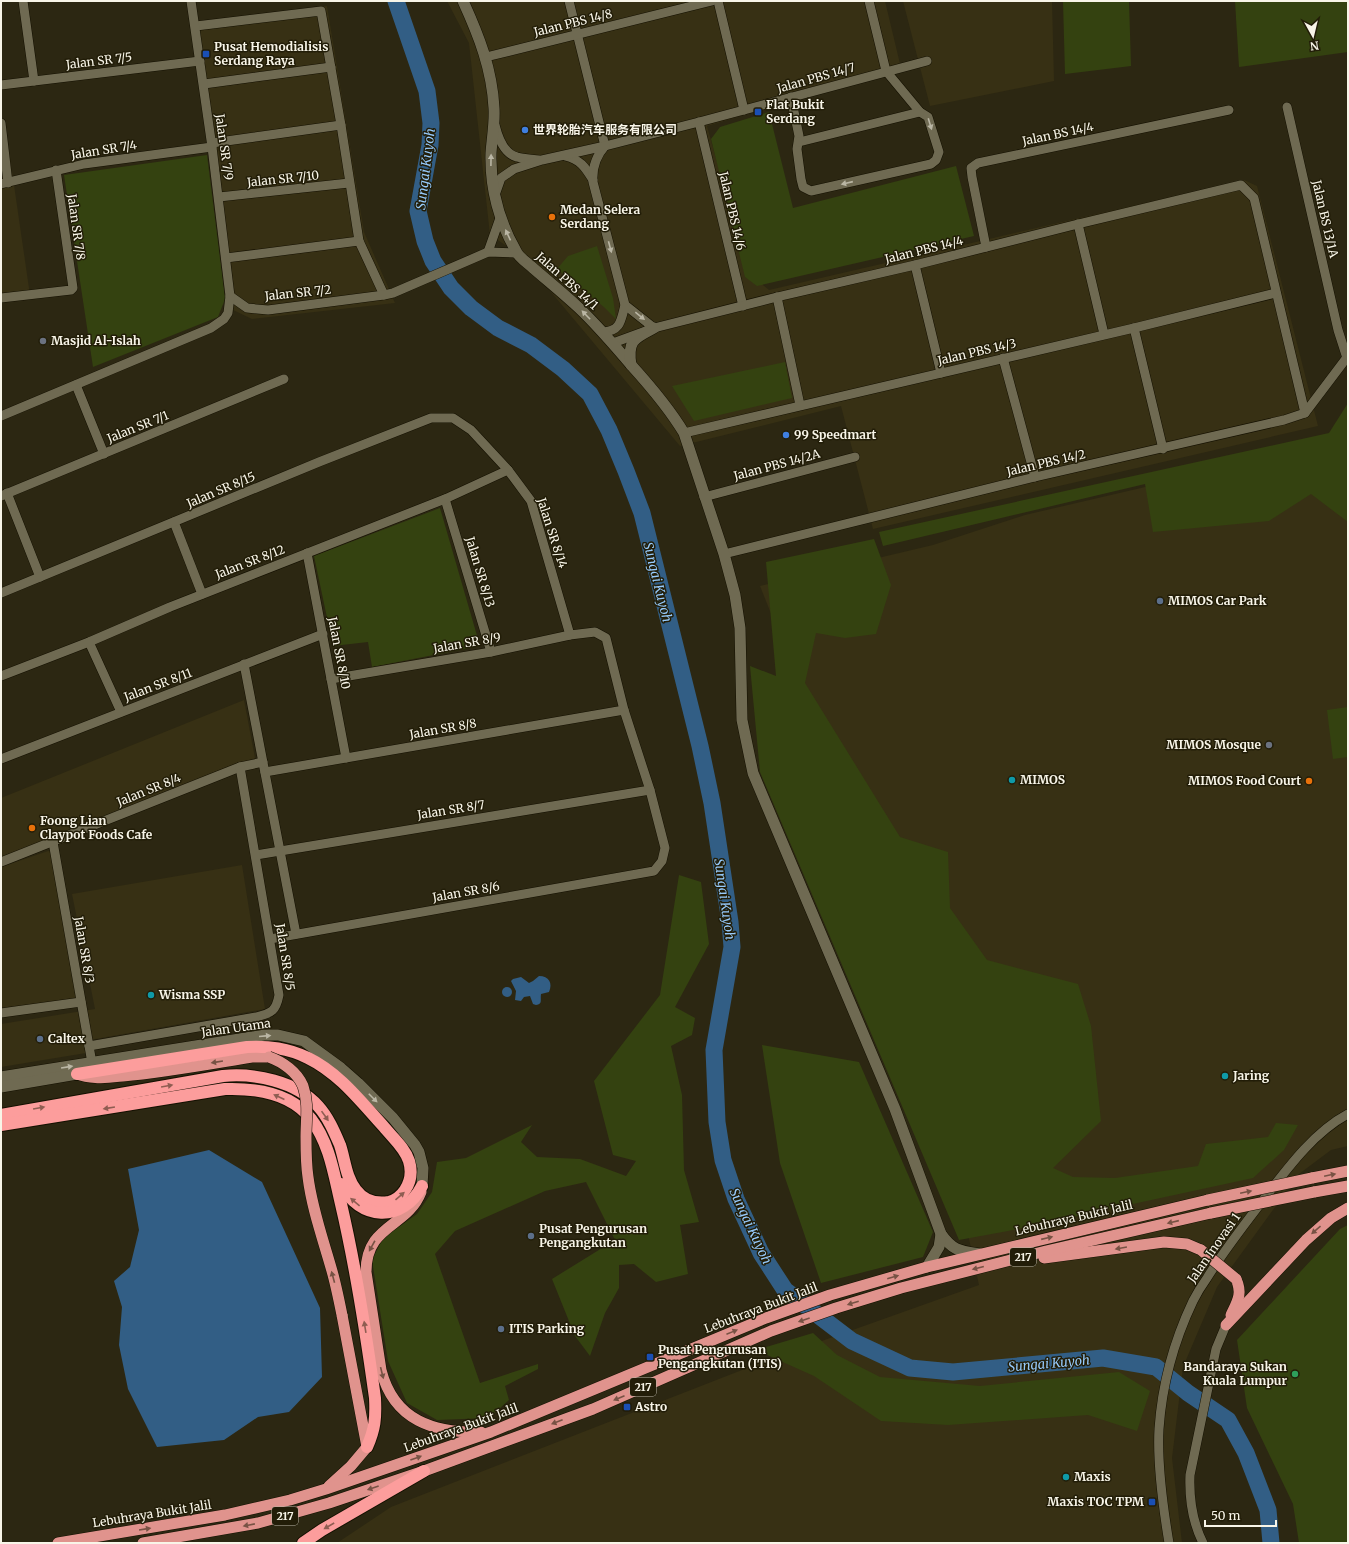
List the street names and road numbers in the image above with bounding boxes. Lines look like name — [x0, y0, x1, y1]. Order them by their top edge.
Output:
street label: Jalan PBS 14/8 — [531, 6, 614, 40]
street label: Jalan SR 7/5 — [64, 49, 133, 72]
street label: Jalan PBS 14/7 — [774, 59, 857, 96]
street label: Jalan SR 7/9 — [212, 112, 237, 181]
street label: Jalan BS 14/4 — [1020, 119, 1096, 149]
street label: Jalan SR 7/4 — [69, 137, 138, 162]
street label: Jalan SR 7/10 — [245, 167, 320, 190]
street label: Jalan PBS 14/6 — [716, 169, 749, 252]
street label: Jalan BS 13/1A — [1309, 178, 1342, 260]
street label: Jalan SR 7/8 — [64, 192, 89, 261]
street label: Jalan PBS 14/4 — [882, 232, 965, 267]
street label: Jalan PBS 14/1 — [532, 248, 602, 313]
street label: Jalan SR 7/2 — [263, 282, 332, 304]
street label: Jalan PBS 14/3 — [935, 335, 1018, 368]
street label: Jalan SR 7/1 — [104, 407, 171, 446]
street label: Jalan PBS 14/2A — [731, 446, 822, 484]
street label: Jalan PBS 14/2 — [1004, 446, 1087, 479]
street label: Jalan SR 8/15 — [183, 468, 257, 511]
street label: Jalan SR 8/14 — [534, 495, 571, 570]
street label: Jalan SR 8/13 — [462, 534, 498, 609]
street label: Jalan SR 8/12 — [212, 541, 287, 582]
street label: Jalan SR 8/10 — [325, 614, 354, 691]
street label: Jalan SR 8/9 — [431, 629, 502, 656]
street label: Jalan SR 8/11 — [121, 665, 194, 705]
street label: Jalan SR 8/8 — [407, 715, 478, 742]
street label: Jalan SR 8/4 — [114, 770, 184, 810]
street label: Jalan SR 8/7 — [415, 797, 486, 822]
street label: Jalan SR 8/6 — [430, 878, 501, 905]
street label: Jalan SR 8/3 — [71, 914, 98, 985]
street label: Jalan SR 8/5 — [273, 921, 298, 992]
street label: Jalan Utama — [199, 1015, 272, 1040]
street label: Lebuhraya Bukit Jalil — [1014, 1197, 1134, 1238]
street label: Jalan Inovasi 1 — [1183, 1209, 1244, 1286]
road number: 217 — [1010, 1248, 1036, 1266]
street label: Lebuhraya Bukit Jalil — [702, 1279, 820, 1336]
road number: 217 — [630, 1378, 656, 1396]
street label: Lebuhraya Bukit Jalil — [402, 1400, 520, 1455]
street label: Lebuhraya Bukit Jalil — [91, 1497, 213, 1530]
road number: 217 — [272, 1507, 298, 1525]

